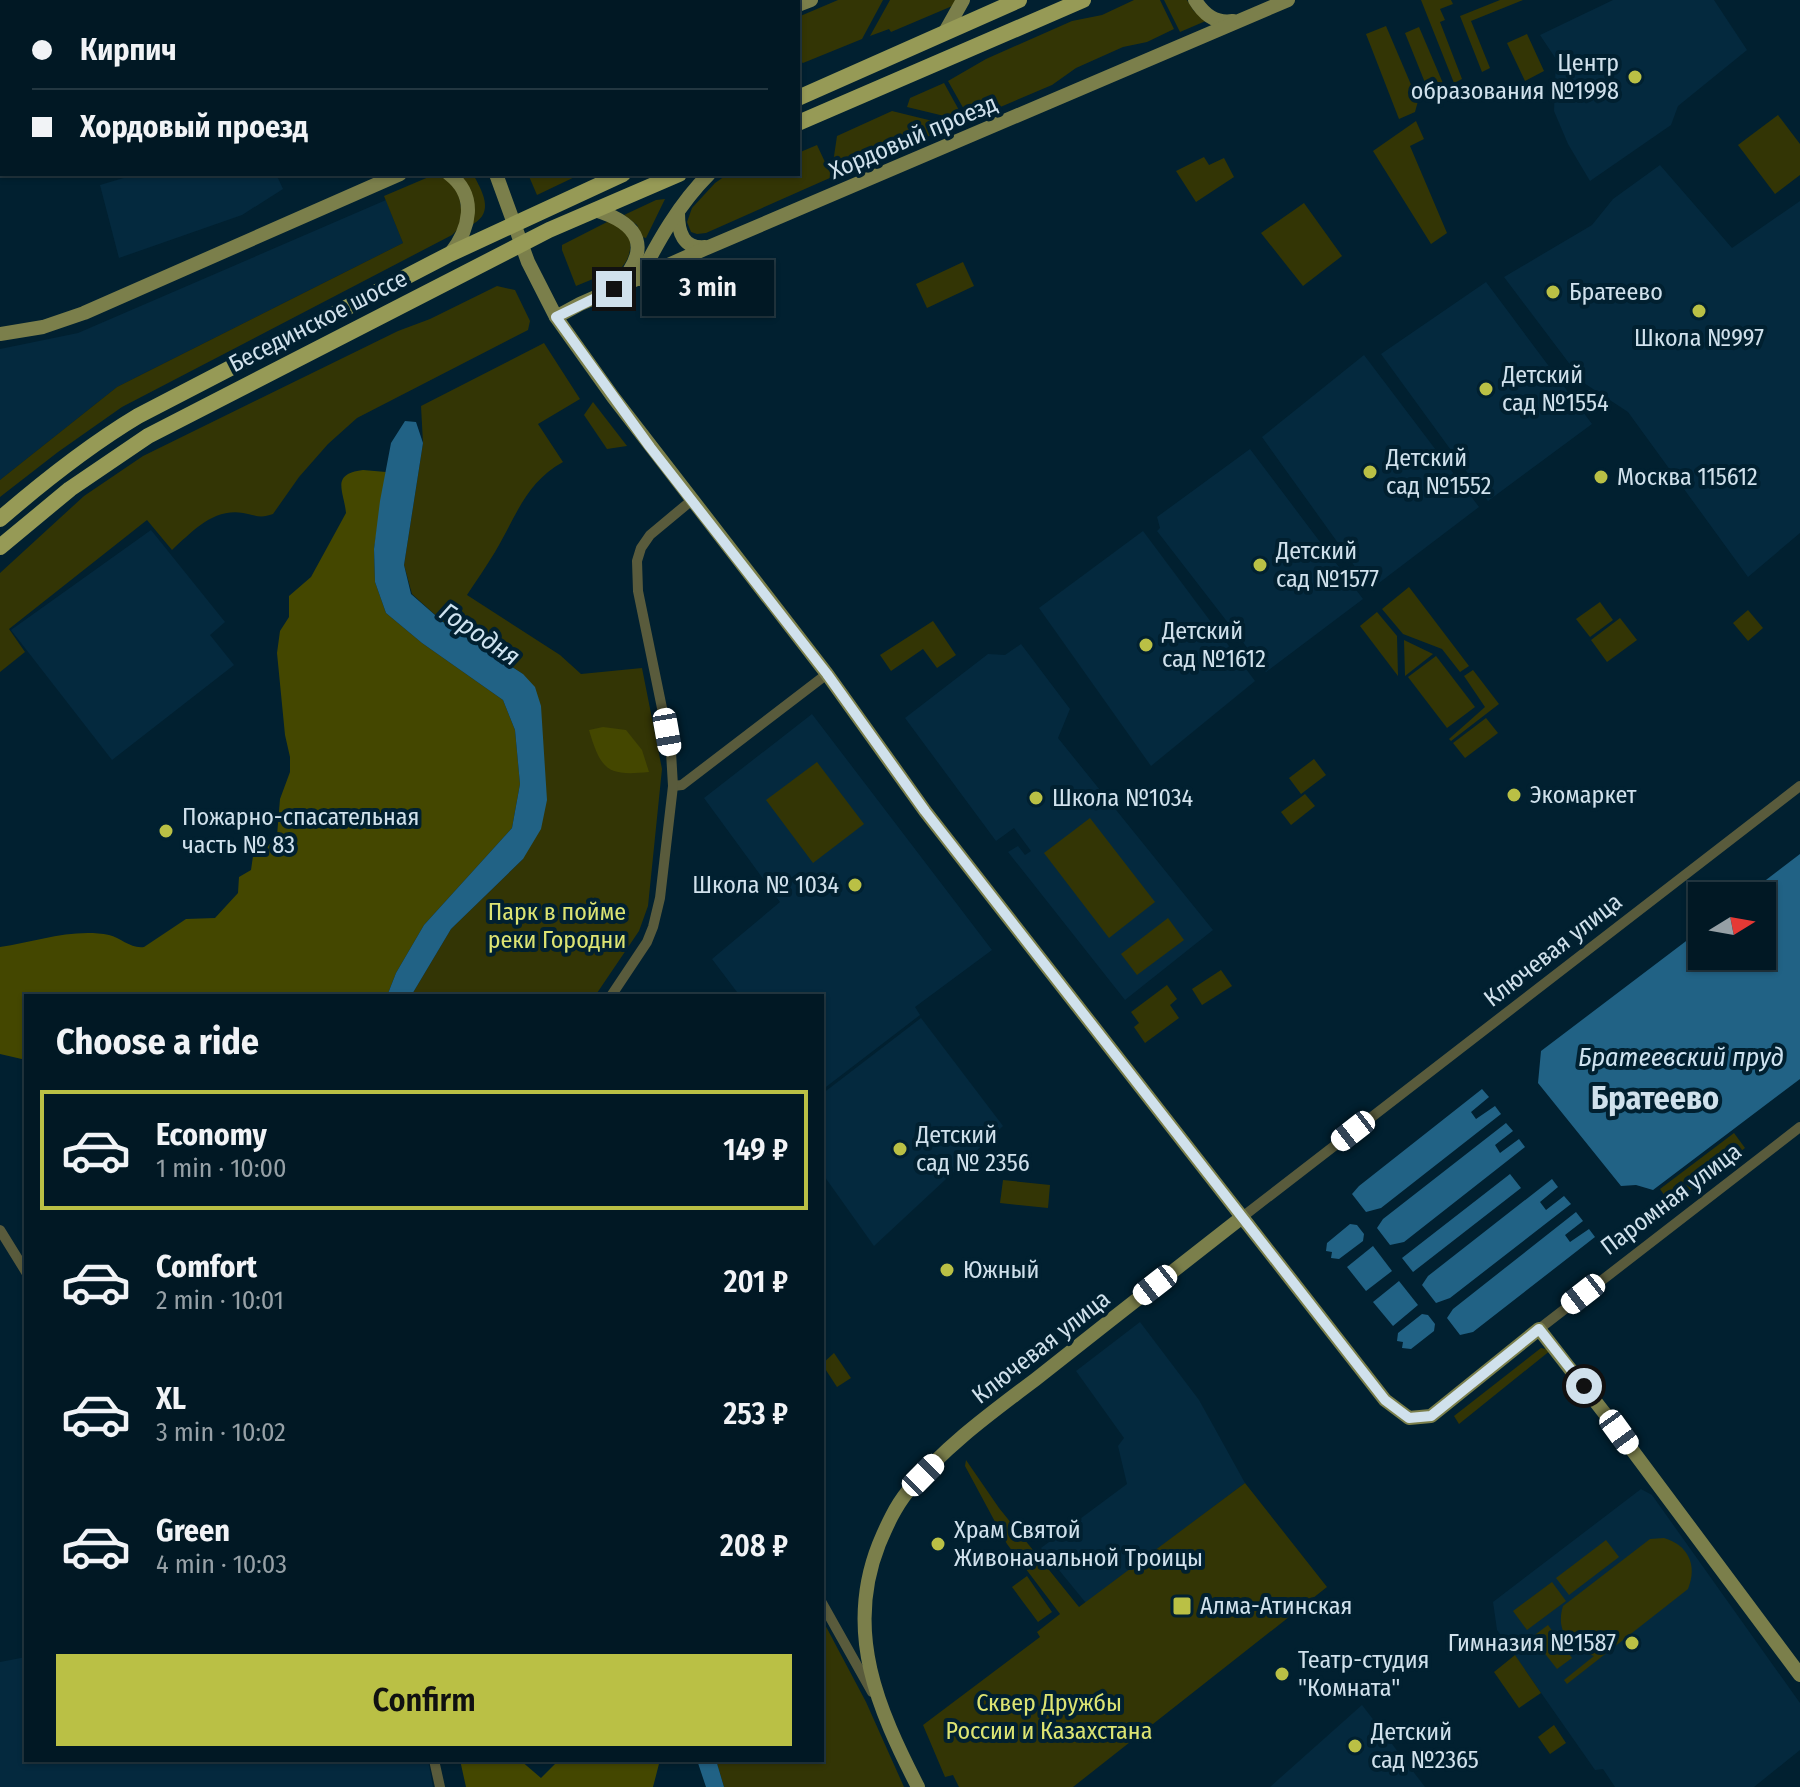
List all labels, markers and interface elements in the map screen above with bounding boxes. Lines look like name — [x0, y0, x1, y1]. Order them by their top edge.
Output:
text: Кирпич — [80, 32, 176, 68]
place label: Центр образования №1998 — [1411, 49, 1619, 105]
marker: Центр образования №1998 — [1626, 68, 1644, 86]
street label: Хордовый проезд — [825, 89, 1001, 185]
text: Хордовый проезд — [80, 109, 308, 145]
callout: 3 min — [642, 261, 774, 317]
street label: Бесединское шоссе — [224, 264, 412, 378]
route end — [596, 271, 632, 307]
text: 3 min — [679, 272, 737, 303]
place label: Братеево — [1569, 278, 1663, 306]
marker: Братеево — [1544, 283, 1562, 301]
marker: Школа №997 — [1690, 302, 1708, 320]
place label: Школа №997 — [1634, 324, 1764, 352]
place label: Детский сад №1554 — [1501, 361, 1609, 417]
marker: Детский сад №1554 — [1477, 380, 1495, 398]
place label: Детский сад №1552 — [1385, 444, 1491, 500]
marker: Детский сад №1552 — [1361, 463, 1379, 481]
place label: Москва 115612 — [1617, 463, 1758, 491]
marker: Москва 115612 — [1592, 468, 1610, 486]
place label: Детский сад №1577 — [1275, 537, 1379, 593]
marker: Детский сад №1577 — [1251, 556, 1269, 574]
water label: Городня — [434, 596, 526, 672]
place label: Детский сад №1612 — [1161, 617, 1266, 673]
marker: Детский сад №1612 — [1137, 636, 1155, 654]
car — [651, 706, 683, 758]
place label: Экомаркет — [1530, 781, 1637, 809]
place label: Школа №1034 — [1052, 784, 1193, 812]
marker: Экомаркет — [1505, 786, 1523, 804]
marker: Школа №1034 — [1027, 789, 1045, 807]
place label: Пожарно-спасательная часть № 83 — [182, 803, 419, 859]
marker: Пожарно-спасательная часть № 83 — [157, 822, 175, 840]
place label: Школа № 1034 — [692, 871, 839, 899]
marker: Школа № 1034 — [846, 876, 864, 894]
north arrow — [1688, 882, 1776, 970]
map controls — [1688, 882, 1776, 970]
street label: Ключевая улица — [1479, 888, 1627, 1012]
park label: Парк в пойме реки Городни — [488, 898, 626, 954]
text: Choose a ride — [56, 1020, 259, 1064]
water label: Братеевский пруд — [1578, 1042, 1784, 1073]
district label: Братеево — [1591, 1079, 1719, 1117]
car — [1327, 1107, 1379, 1155]
icon: car — [60, 1114, 132, 1186]
text: Economy — [156, 1117, 267, 1153]
place label: Детский сад № 2356 — [915, 1121, 1030, 1177]
text: 149 ₽ — [723, 1132, 788, 1168]
street label: Паромная улица — [1595, 1137, 1747, 1261]
marker: Детский сад № 2356 — [891, 1140, 909, 1158]
text: 1 min · 10:00 — [156, 1153, 287, 1184]
icon: car — [60, 1246, 132, 1318]
text: Comfort — [156, 1249, 257, 1285]
place label: Южный — [963, 1256, 1039, 1284]
marker: Южный — [938, 1261, 956, 1279]
car — [1129, 1261, 1181, 1309]
text: 201 ₽ — [724, 1264, 788, 1300]
car — [1557, 1270, 1609, 1318]
text: 2 min · 10:01 — [156, 1285, 284, 1316]
street label: Ключевая улица — [967, 1285, 1115, 1409]
route start — [1566, 1368, 1602, 1404]
icon: car — [60, 1378, 132, 1450]
text: XL — [156, 1381, 186, 1417]
text: 253 ₽ — [724, 1396, 788, 1432]
car — [1595, 1406, 1643, 1458]
text: 3 min · 10:02 — [156, 1417, 286, 1448]
car — [898, 1450, 948, 1500]
icon: car — [60, 1510, 132, 1582]
text: Green — [156, 1513, 230, 1549]
place label: Храм Святой Живоначальной Троицы — [954, 1516, 1203, 1572]
text: 208 ₽ — [720, 1528, 788, 1564]
marker: Храм Святой Живоначальной Троицы — [929, 1535, 947, 1553]
text: 4 min · 10:03 — [156, 1549, 287, 1580]
place label: Алма-Атинская — [1200, 1592, 1352, 1620]
marker: Алма-Атинская — [1171, 1595, 1193, 1617]
place label: Гимназия №1587 — [1448, 1629, 1616, 1657]
marker: Гимназия №1587 — [1623, 1634, 1641, 1652]
place label: Театр-студия "Комната" — [1298, 1646, 1429, 1702]
button: Confirm — [56, 1654, 792, 1746]
marker: Театр-студия "Комната" — [1273, 1665, 1291, 1683]
park label: Сквер Дружбы России и Казахстана — [946, 1689, 1152, 1745]
place label: Детский сад №2365 — [1370, 1718, 1479, 1774]
marker: Детский сад №2365 — [1346, 1737, 1364, 1755]

